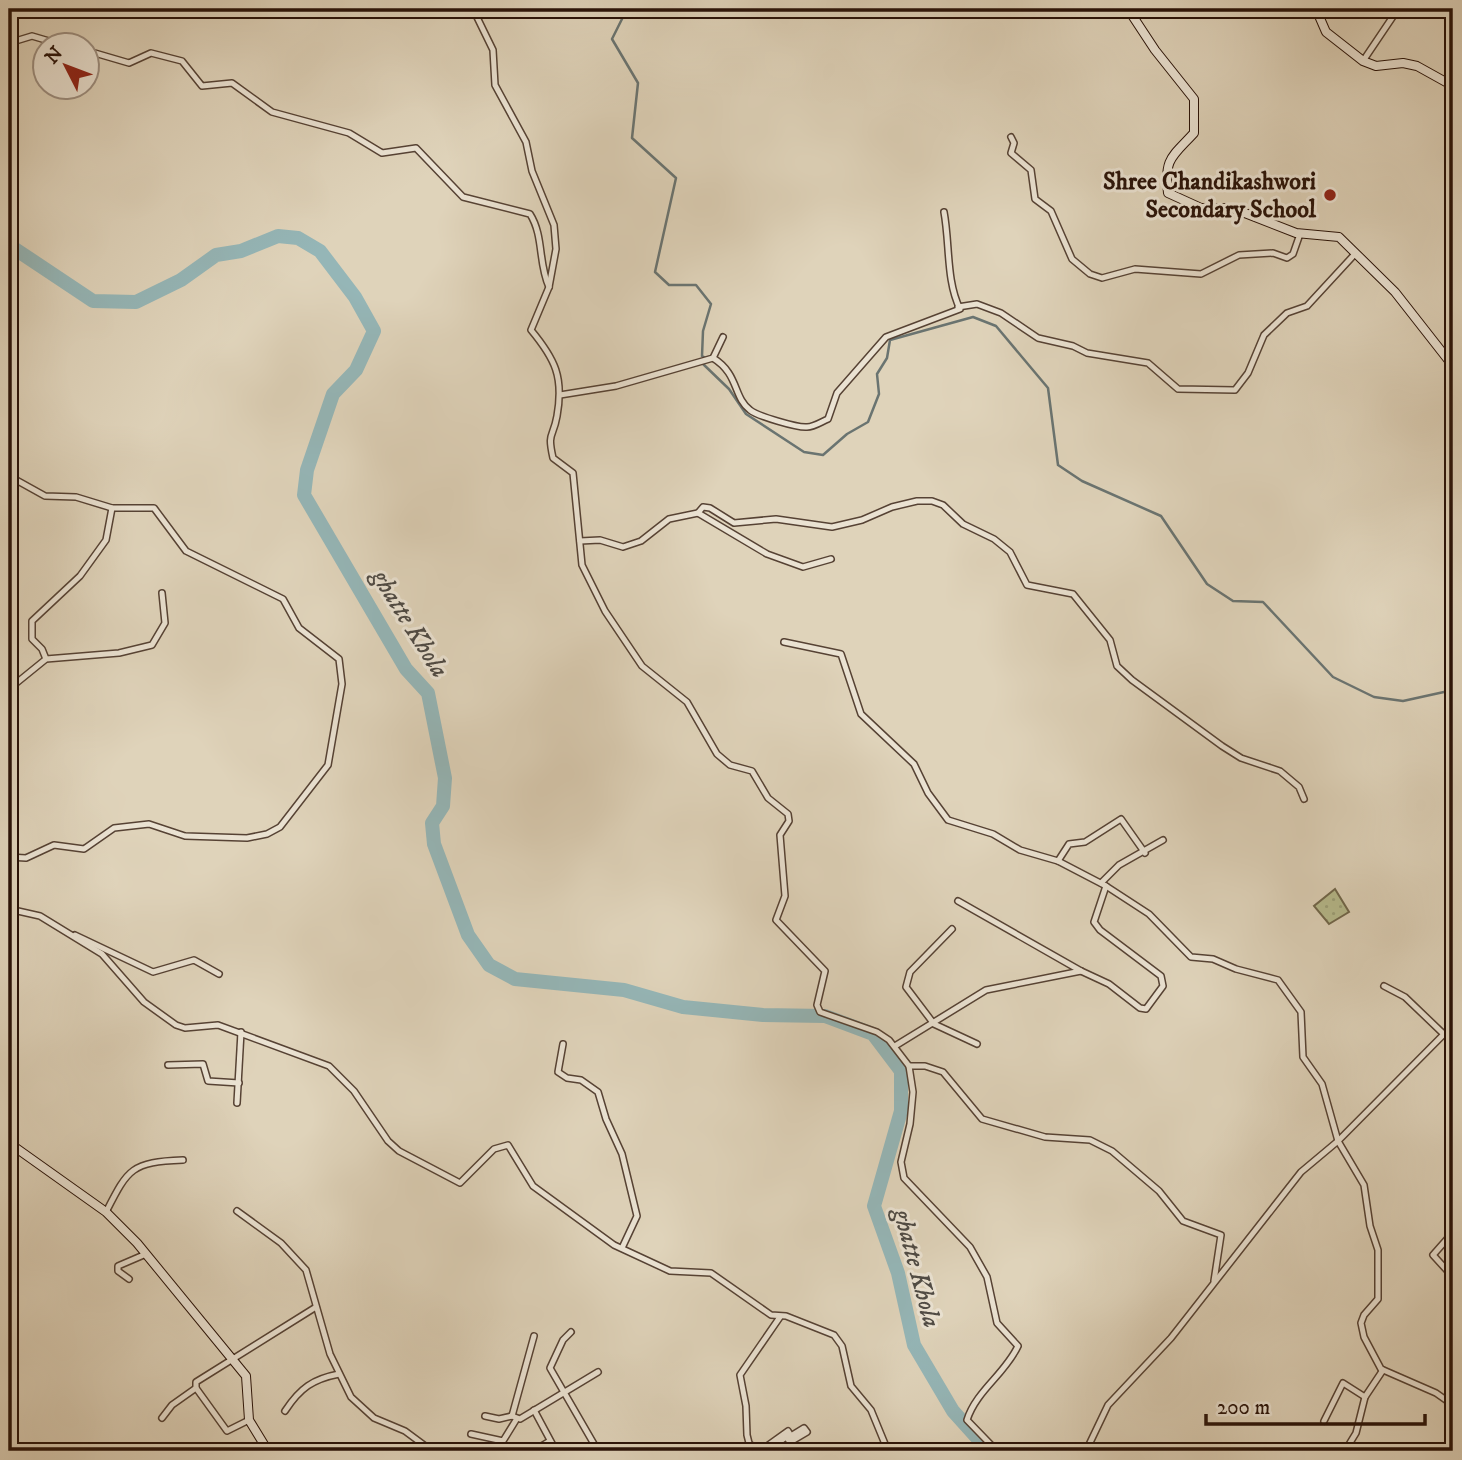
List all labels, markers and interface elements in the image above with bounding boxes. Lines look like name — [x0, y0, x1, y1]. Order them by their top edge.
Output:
north arrow — [32, 32, 102, 102]
text: N — [41, 42, 69, 69]
place label: Shree Chandikashwori Secondary School — [1103, 167, 1317, 225]
marker: Shree Chandikashwori Secondary School — [1322, 187, 1338, 203]
water label: ghatte Khola — [362, 561, 456, 684]
water label: ghatte Khola — [884, 1203, 948, 1331]
scale bar — [1206, 1383, 1425, 1427]
text: 200 m — [1217, 1395, 1270, 1421]

